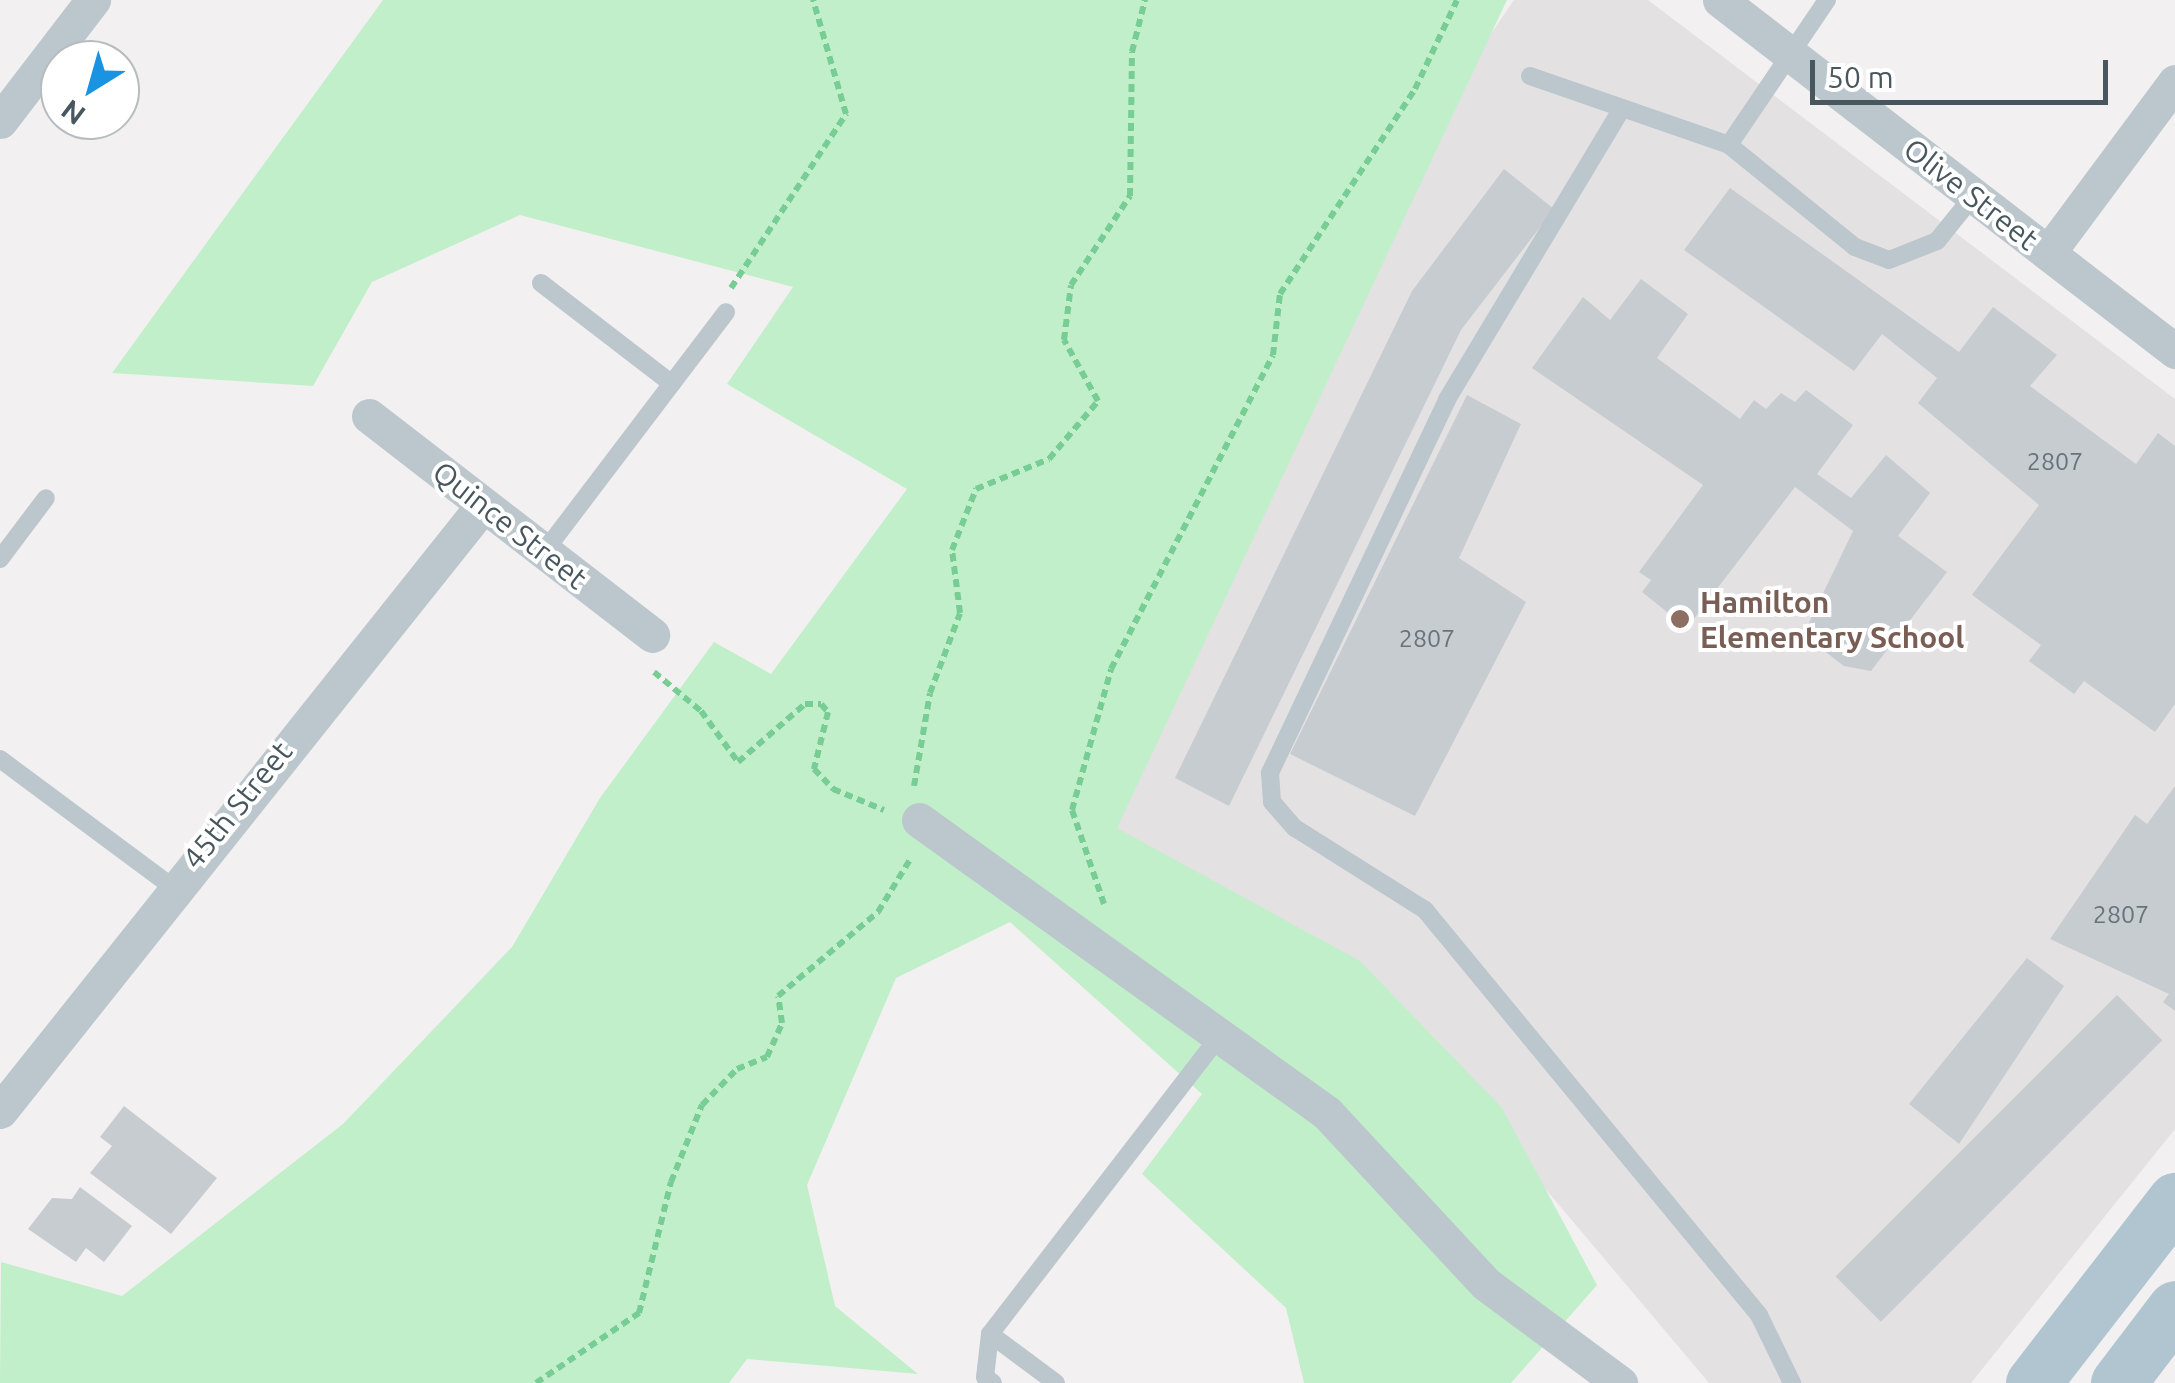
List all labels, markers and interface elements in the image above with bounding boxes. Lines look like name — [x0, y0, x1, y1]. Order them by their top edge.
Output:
north arrow — [40, 40, 140, 140]
scale bar — [1815, 40, 2112, 102]
text: 50 m — [1827, 60, 1894, 94]
text: N — [55, 94, 91, 131]
street label: Olive Street — [1897, 131, 2045, 257]
house number: 2807 — [2027, 446, 2083, 476]
street label: Quince Street — [426, 454, 594, 596]
place label: Hamilton Elementary School — [1700, 584, 1964, 654]
marker: Hamilton Elementary School — [1669, 608, 1691, 630]
house number: 2807 — [1399, 623, 1455, 653]
street label: 45th Street — [175, 734, 299, 876]
house number: 2807 — [2093, 899, 2149, 929]

